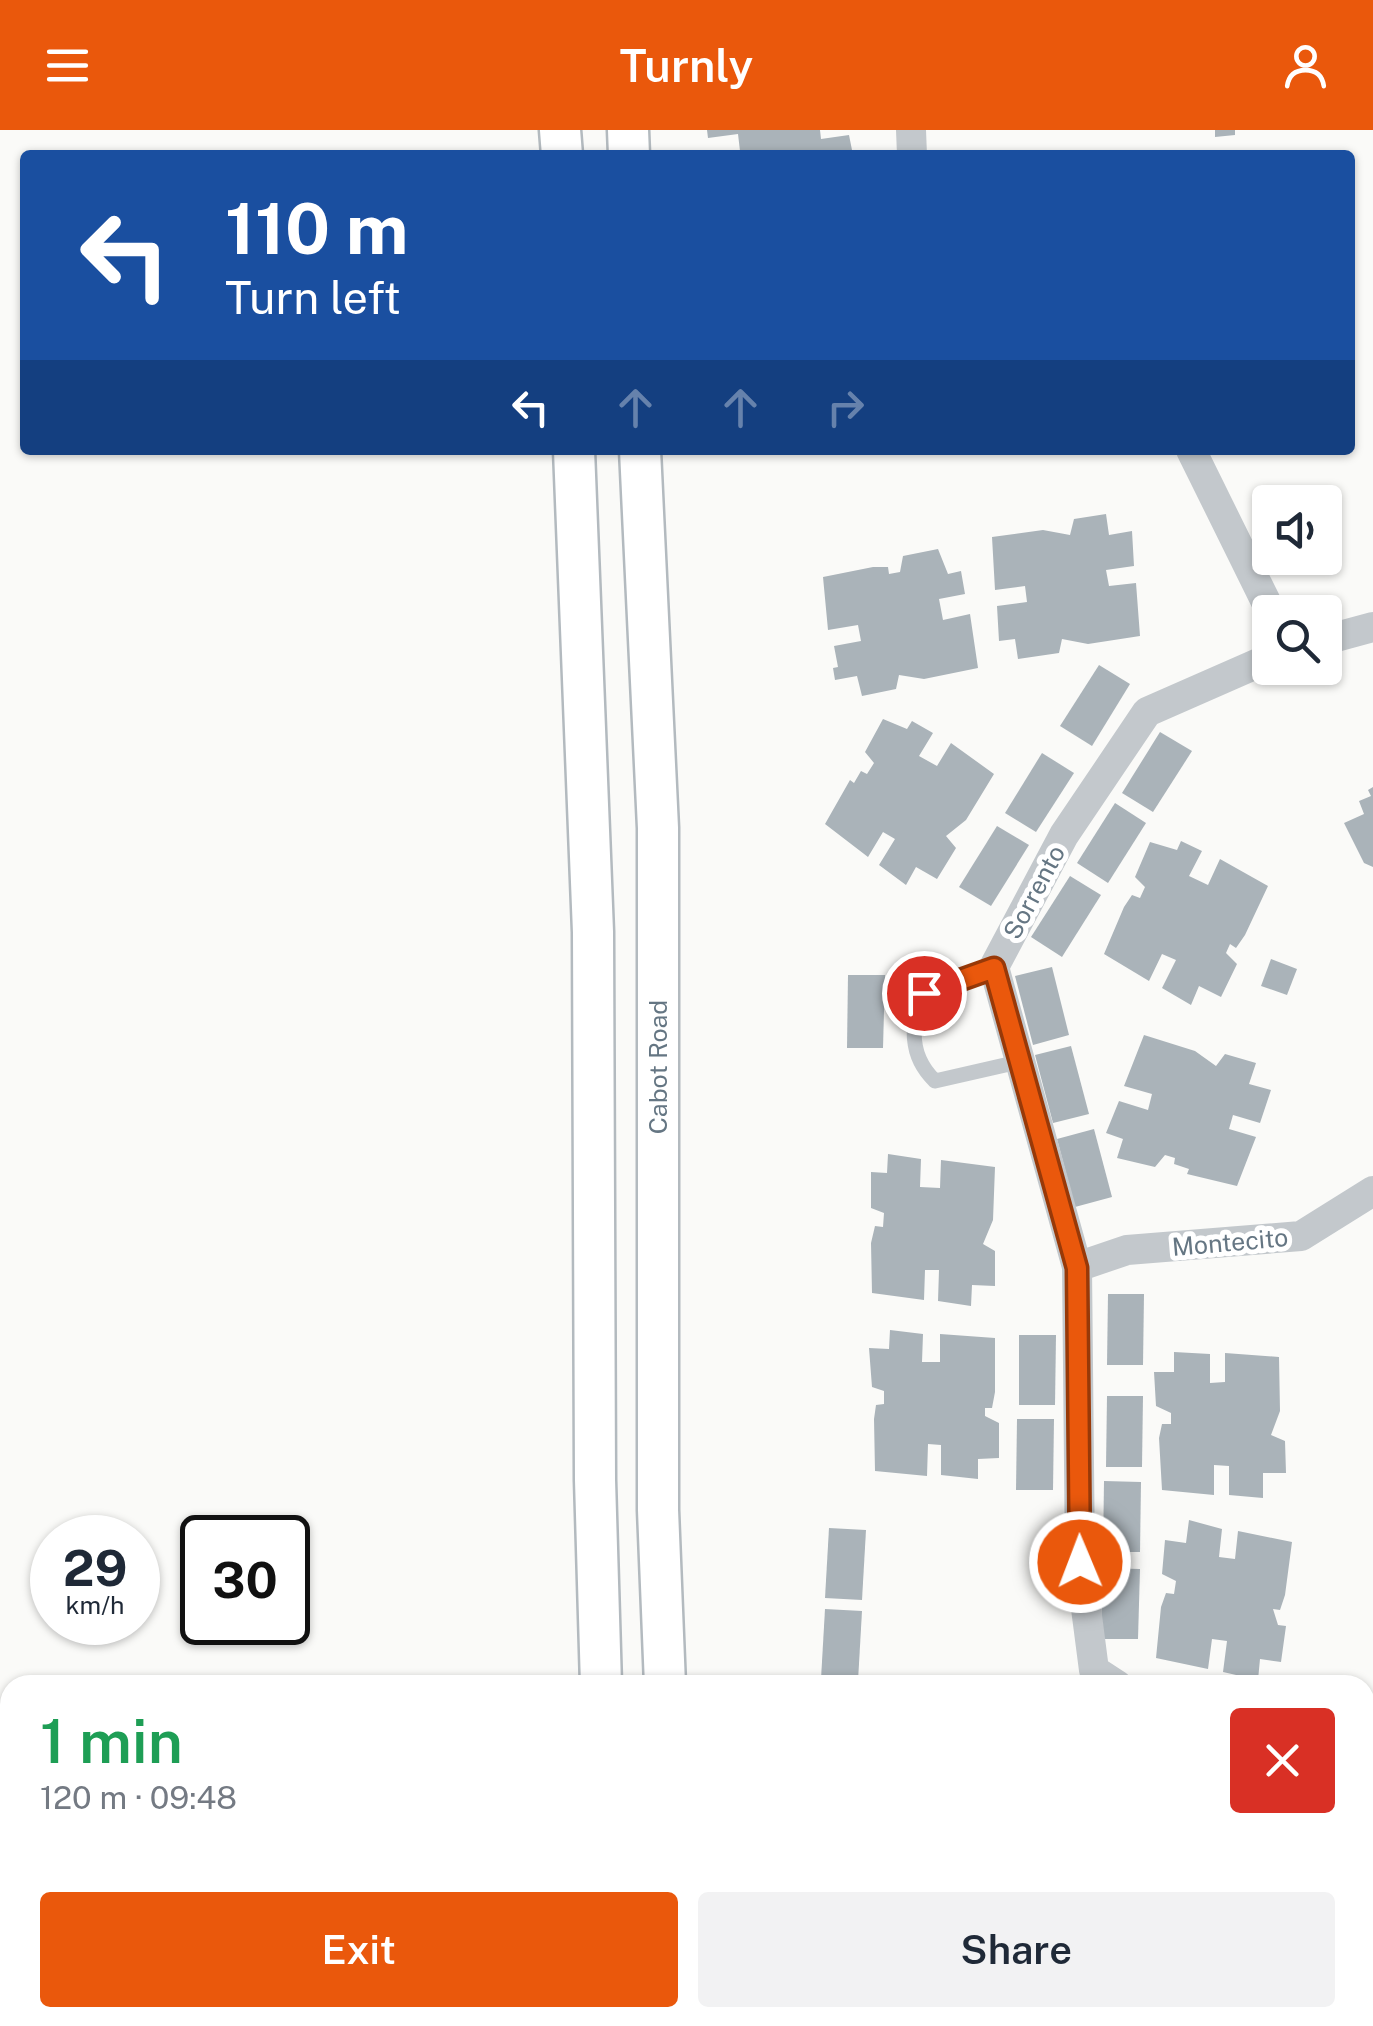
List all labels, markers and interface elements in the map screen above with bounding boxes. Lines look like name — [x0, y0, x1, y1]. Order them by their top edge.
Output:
icon: menu — [40, 38, 95, 93]
icon: person — [1278, 38, 1333, 93]
text: Turnly — [620, 39, 753, 92]
text: 110 m — [225, 187, 409, 270]
icon: left — [60, 190, 190, 320]
text: Turn left — [225, 271, 401, 324]
icon: left — [503, 380, 558, 435]
icon: ahead — [608, 380, 663, 435]
icon: ahead — [713, 380, 768, 435]
icon: right — [818, 380, 873, 435]
map controls — [1252, 485, 1342, 685]
button: sound — [1252, 485, 1342, 575]
button: search — [1252, 595, 1342, 685]
street label: Sorrento — [997, 840, 1071, 944]
pin — [882, 951, 967, 1036]
icon: arrive — [897, 966, 952, 1021]
street label: Cabot Road — [643, 1000, 673, 1134]
street label: Montecito — [1171, 1222, 1289, 1262]
position arrow — [1028, 1510, 1132, 1614]
speed limit sign: 30 — [180, 1515, 310, 1645]
text: 29 — [63, 1538, 127, 1597]
text: km/h — [66, 1590, 124, 1620]
text: 1 min — [40, 1706, 183, 1777]
button: close — [1230, 1708, 1335, 1813]
text: 120 m · 09:48 — [40, 1779, 237, 1816]
button: Exit — [40, 1892, 678, 2007]
button: Share — [698, 1892, 1335, 2007]

